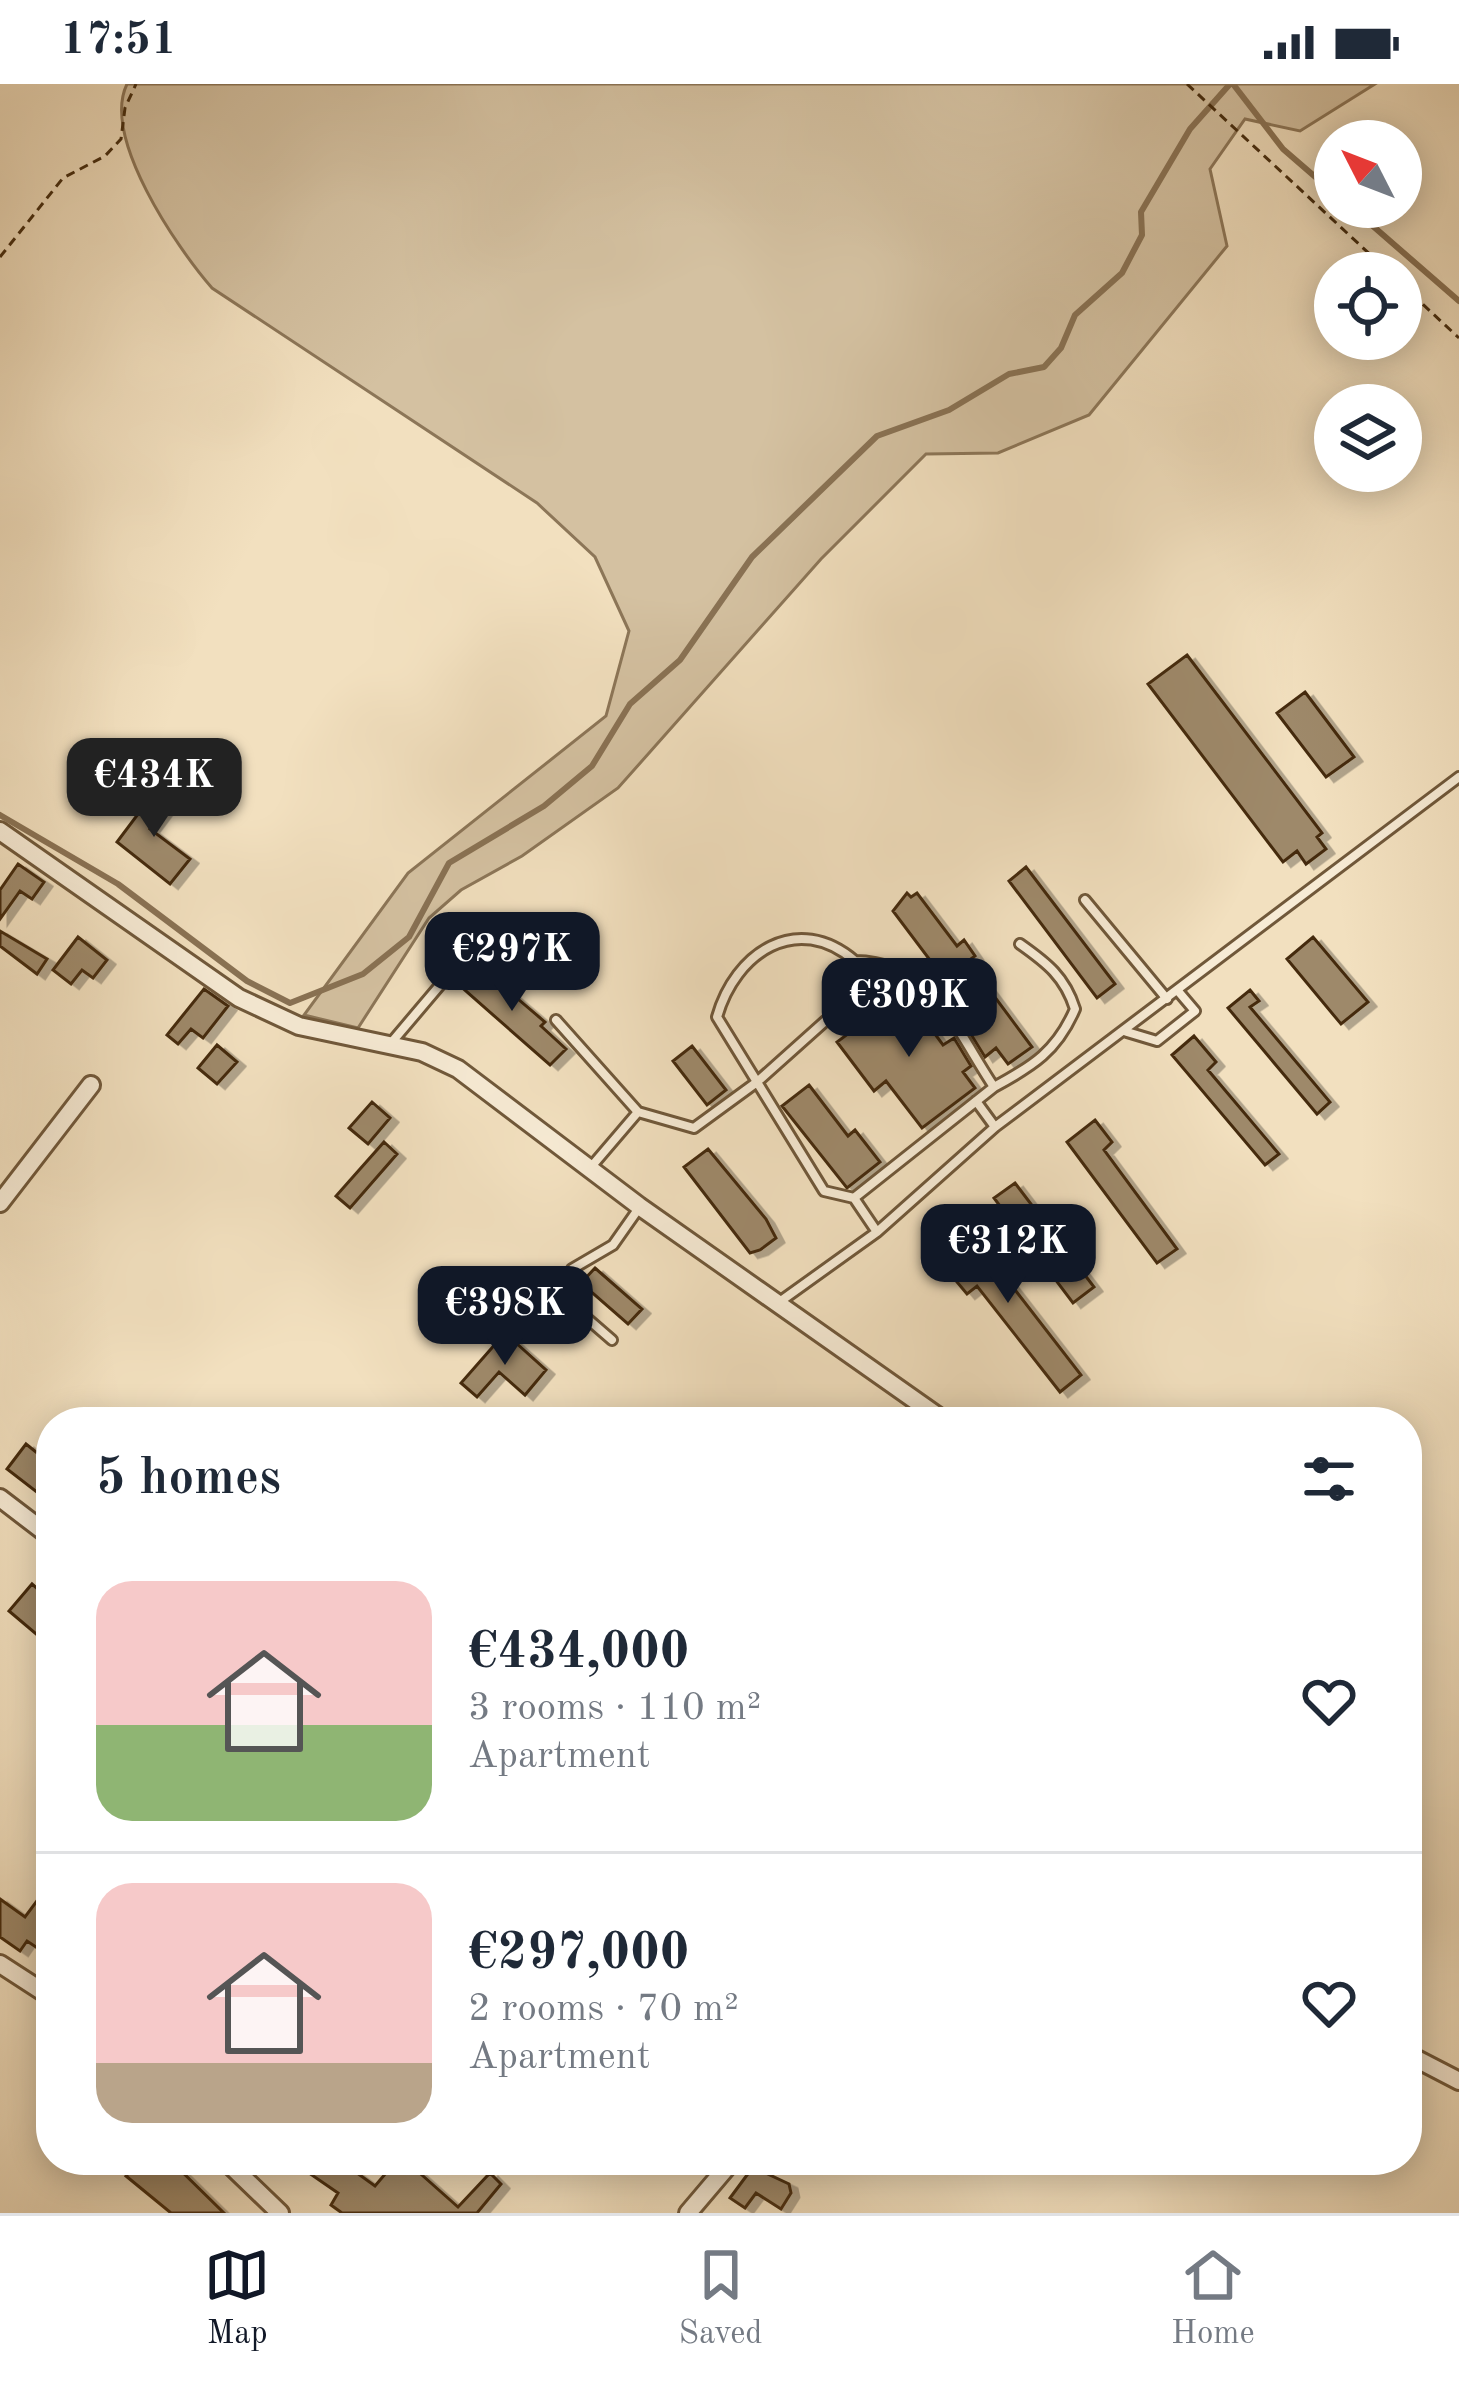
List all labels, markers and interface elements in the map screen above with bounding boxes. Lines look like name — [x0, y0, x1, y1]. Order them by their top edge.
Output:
text: 17:51 — [60, 19, 177, 64]
north arrow — [1314, 120, 1422, 228]
map controls — [1314, 120, 1422, 492]
button: locate — [1314, 252, 1422, 360]
button: layers — [1314, 384, 1422, 492]
pin: €434K — [70, 738, 238, 840]
text: €434K — [94, 757, 214, 796]
pin: €297K — [428, 912, 596, 1014]
text: €297K — [452, 931, 572, 970]
pin: €309K — [825, 958, 993, 1060]
text: €309K — [849, 977, 969, 1016]
pin: €312K — [924, 1204, 1092, 1306]
text: €312K — [948, 1223, 1068, 1262]
pin: €398K — [421, 1266, 589, 1368]
text: €398K — [445, 1285, 565, 1324]
icon: filters — [1296, 1446, 1362, 1512]
text: 5 homes — [96, 1454, 281, 1505]
text: €434,000 — [468, 1628, 689, 1679]
icon: home — [192, 1629, 336, 1773]
icon: heart — [1296, 1668, 1362, 1734]
text: 3 rooms · 110 m² — [468, 1689, 761, 1728]
text: Apartment — [468, 1737, 651, 1776]
text: €297,000 — [468, 1929, 689, 1980]
icon: home — [192, 1931, 336, 2075]
icon: heart — [1296, 1970, 1362, 2036]
text: 2 rooms · 70 m² — [468, 1990, 739, 2029]
text: Apartment — [468, 2038, 651, 2077]
tab: Map — [204, 2242, 270, 2355]
tab: Saved — [679, 2242, 763, 2355]
tab: Home — [1171, 2242, 1255, 2355]

